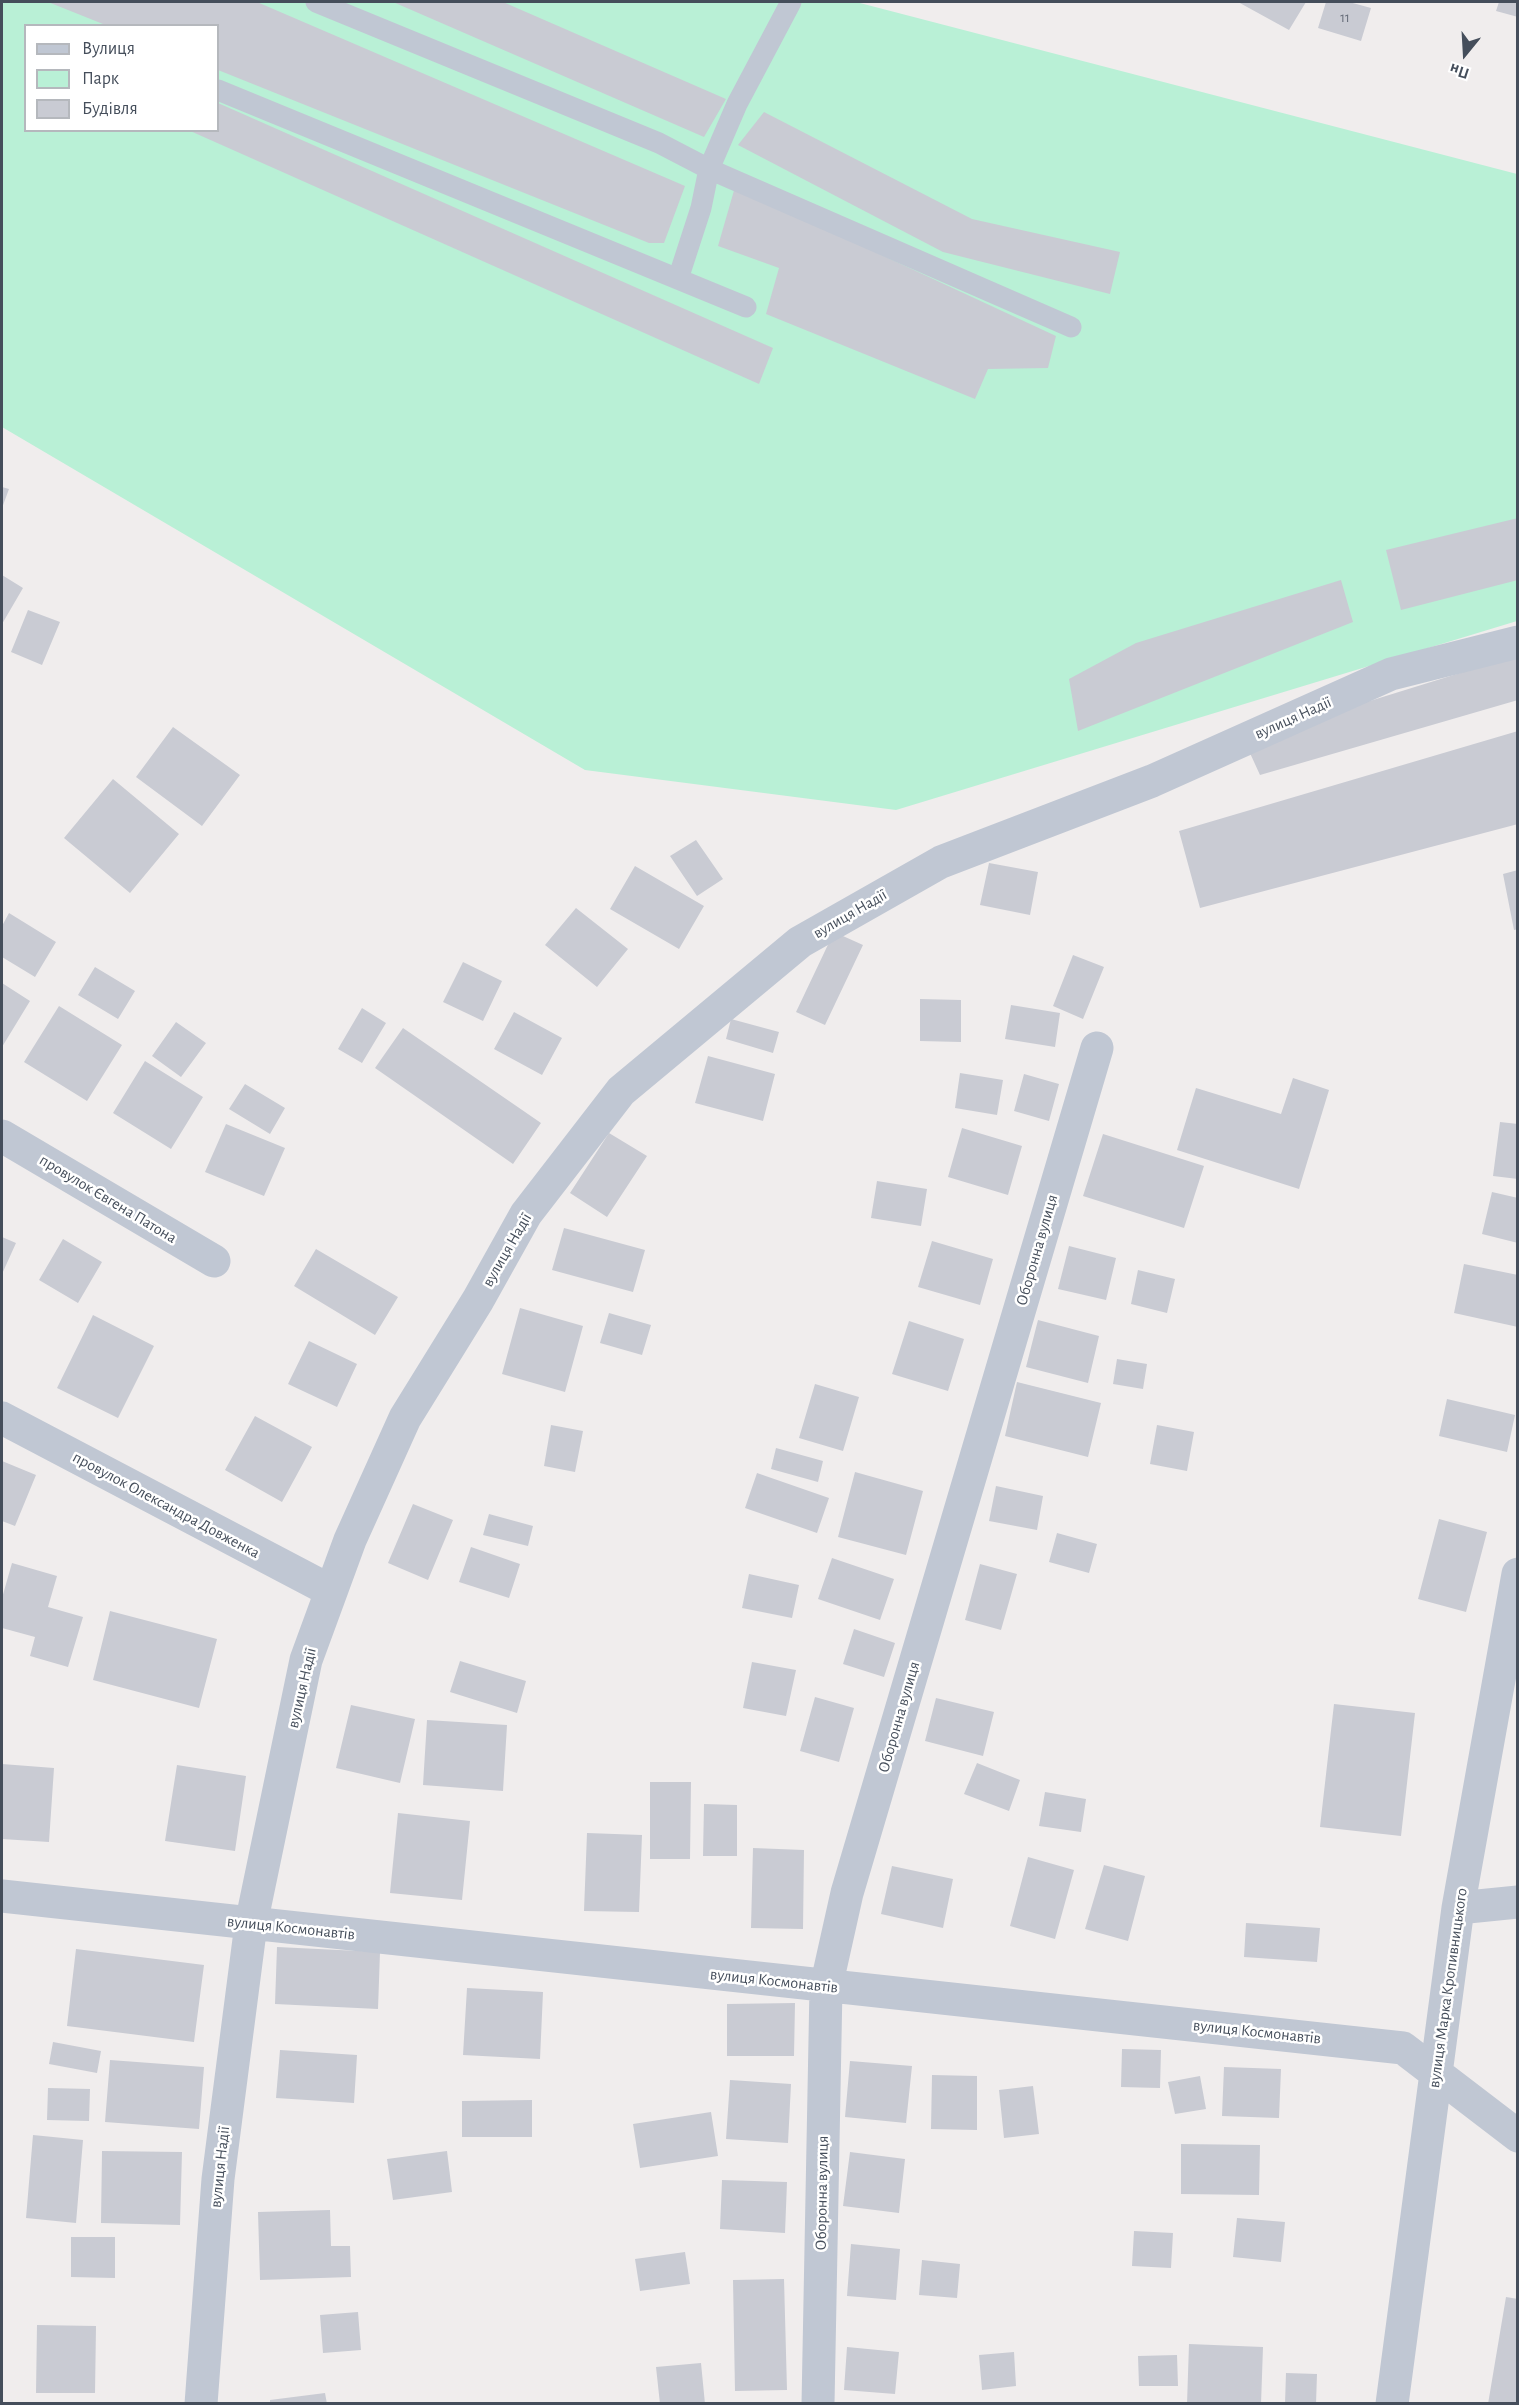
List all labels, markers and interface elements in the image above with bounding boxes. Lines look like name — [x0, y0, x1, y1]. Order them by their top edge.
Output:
house number: 11 — [1340, 10, 1350, 26]
legend — [24, 24, 219, 132]
north arrow — [1435, 24, 1495, 84]
text: Вулиця — [82, 40, 135, 58]
text: Пн — [1448, 60, 1471, 82]
text: Парк — [82, 70, 119, 88]
text: Будівля — [82, 100, 138, 118]
street label: вулиця Надії — [1252, 693, 1334, 743]
street label: вулиця Надії — [810, 885, 890, 943]
street label: провулок Євгена Патона — [36, 1150, 180, 1248]
street label: Оборонна вулиця — [1012, 1192, 1062, 1308]
street label: вулиця Надії — [478, 1210, 536, 1290]
street label: провулок Олександра Довженка — [69, 1447, 263, 1563]
street label: вулиця Надії — [283, 1646, 321, 1730]
street label: Оборонна вулиця — [874, 1659, 924, 1775]
street label: вулиця Марка Кропивницького — [1424, 1887, 1472, 2089]
street label: вулиця Космонавтів — [226, 1912, 356, 1944]
street label: вулиця Космонавтів — [709, 1965, 839, 1997]
street label: вулиця Космонавтів — [1192, 2016, 1322, 2048]
street label: вулиця Надії — [206, 2125, 234, 2209]
street label: Оборонна вулиця — [811, 2136, 833, 2250]

